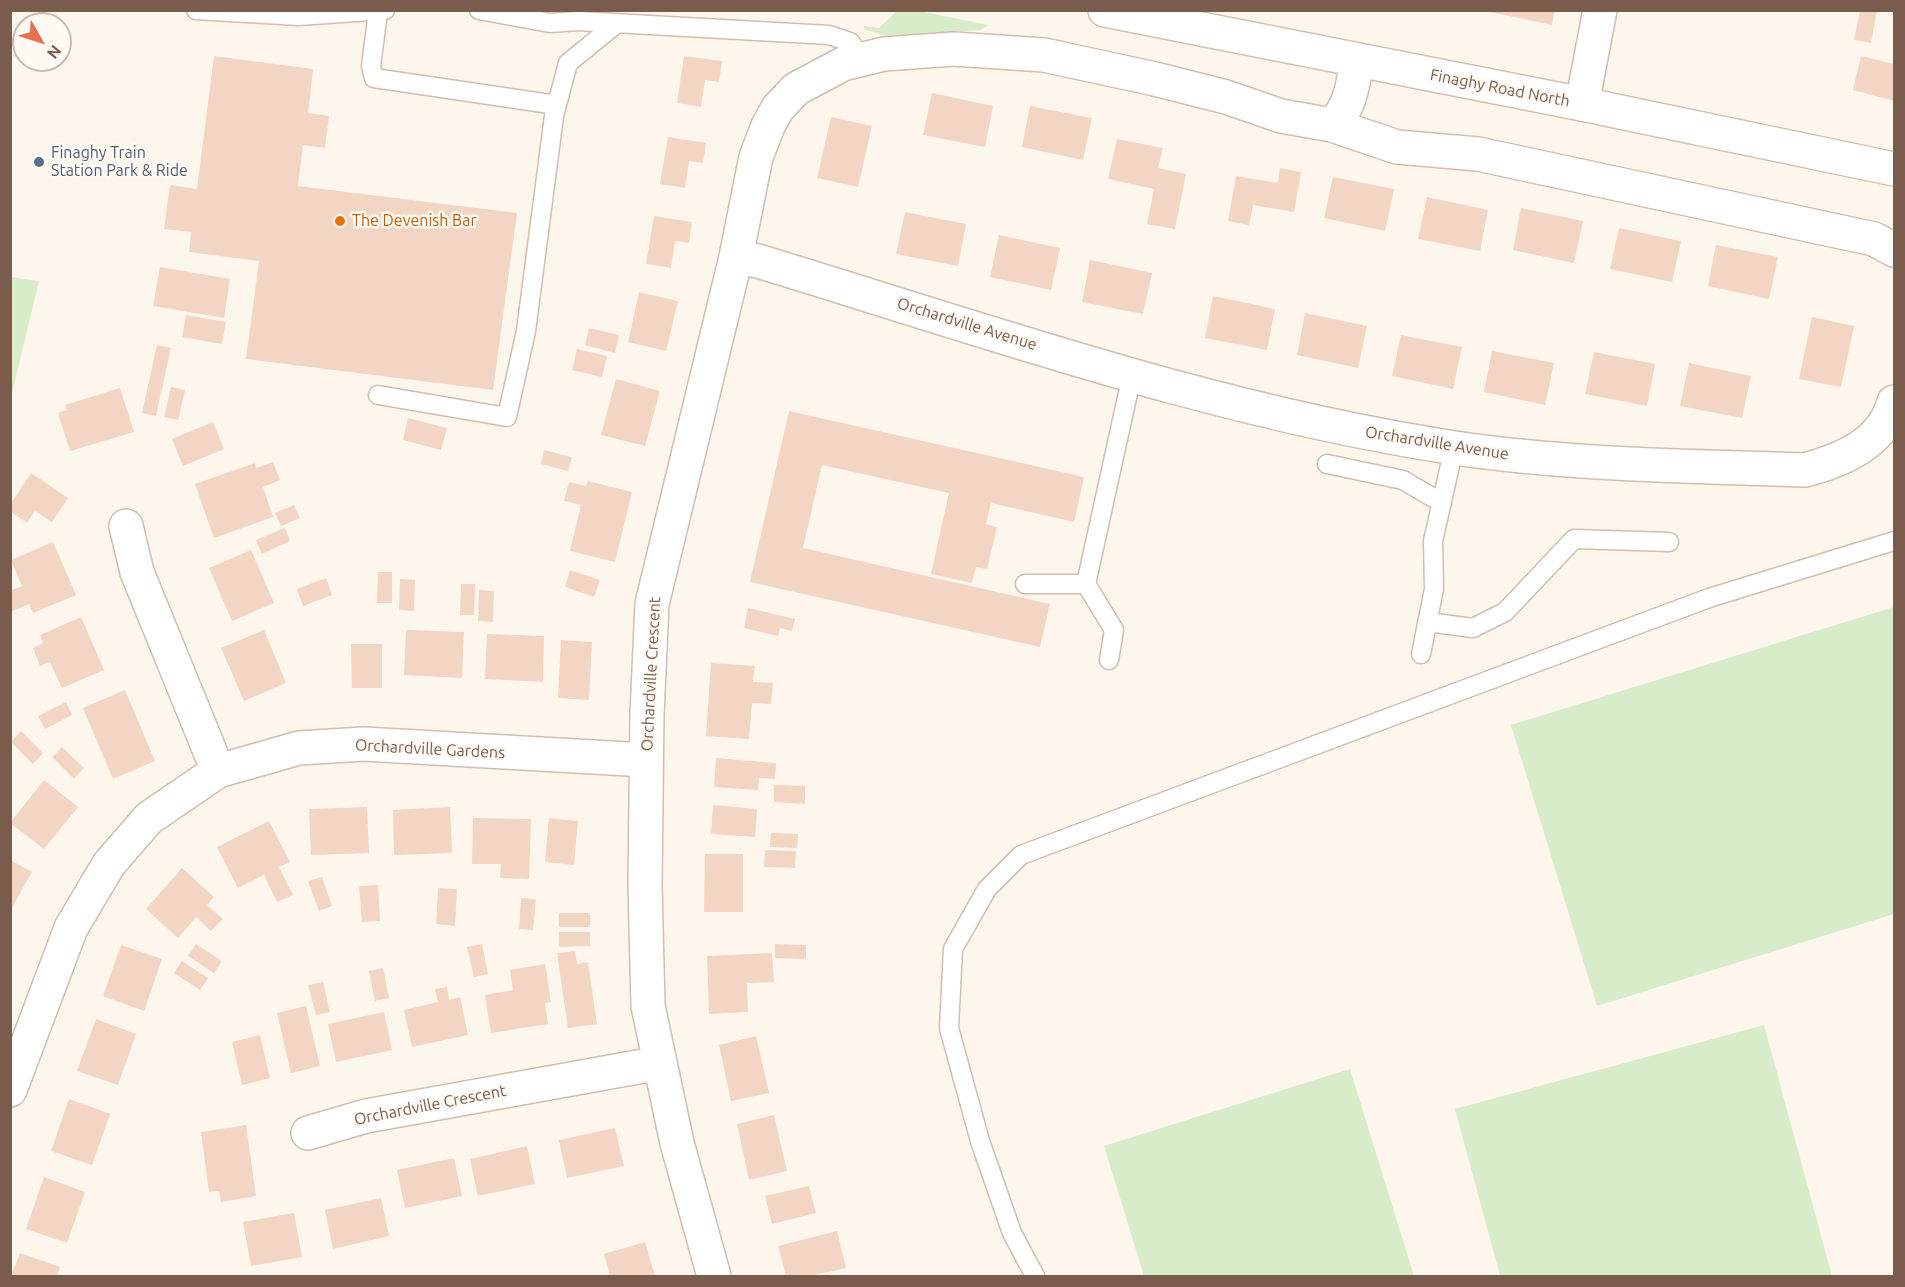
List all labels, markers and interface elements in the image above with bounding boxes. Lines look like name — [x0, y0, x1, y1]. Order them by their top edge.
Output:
north arrow — [12, 12, 72, 72]
text: N — [44, 42, 65, 62]
street label: Finaghy Road North — [1428, 65, 1572, 111]
place label: Finaghy Train Station Park & Ride — [51, 143, 188, 181]
marker: Finaghy Train Station Park & Ride — [32, 155, 46, 169]
place label: The Devenish Bar — [352, 211, 476, 231]
marker: The Devenish Bar — [333, 214, 347, 228]
street label: Orchardville Avenue — [895, 294, 1039, 354]
street label: Orchardville Avenue — [1364, 422, 1510, 464]
street label: Orchardville Crescent — [637, 596, 665, 752]
street label: Orchardville Gardens — [354, 735, 506, 763]
street label: Orchardville Crescent — [352, 1081, 508, 1129]

